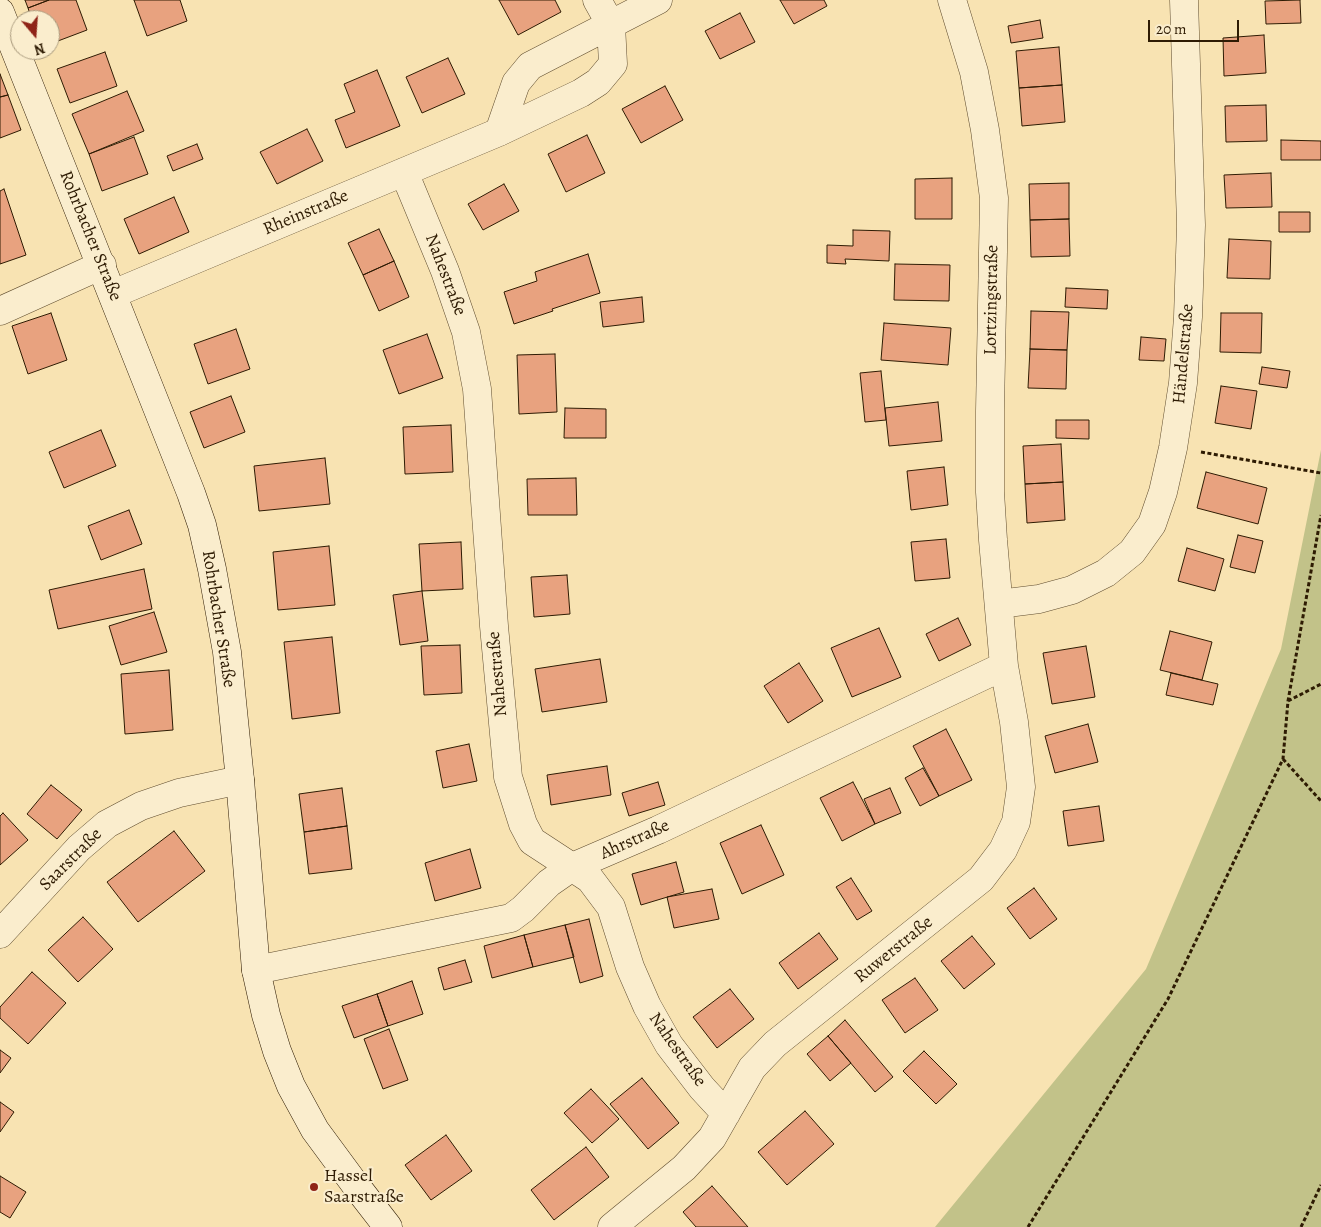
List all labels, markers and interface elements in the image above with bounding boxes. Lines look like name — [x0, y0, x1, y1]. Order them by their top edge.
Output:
north arrow — [10, 10, 60, 60]
scale bar — [1151, 10, 1242, 42]
text: 20 m — [1156, 19, 1187, 39]
text: N — [32, 38, 47, 59]
street label: Rohrbacher Straße — [54, 168, 126, 304]
street label: Rheinstraße — [260, 185, 352, 241]
street label: Nahestraße — [420, 231, 470, 319]
street label: Lortzingstraße — [980, 245, 1004, 355]
street label: Händelstraße — [1169, 303, 1199, 405]
street label: Rohrbacher Straße — [196, 549, 240, 689]
street label: Nahestraße — [484, 630, 512, 718]
street label: Ahrstraße — [597, 815, 673, 865]
street label: Saarstraße — [35, 824, 107, 896]
street label: Ruwerstraße — [850, 912, 938, 988]
street label: Nahestraße — [644, 1009, 710, 1091]
place label: Hassel Saarstraße — [324, 1166, 404, 1208]
marker: Hassel Saarstraße — [308, 1181, 320, 1193]

